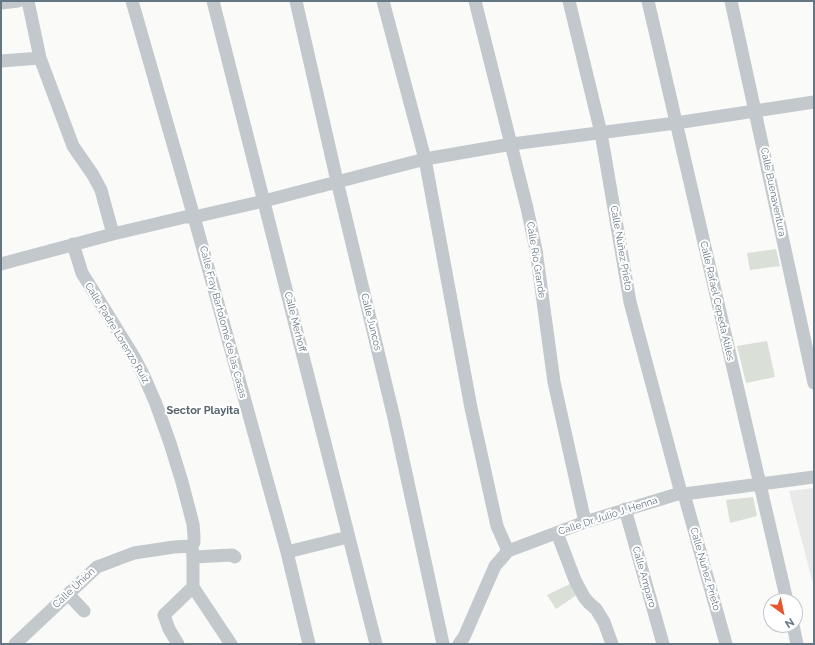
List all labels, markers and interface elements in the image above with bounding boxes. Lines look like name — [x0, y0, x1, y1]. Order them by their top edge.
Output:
street label: Calle Buenaventura — [758, 146, 788, 238]
street label: Calle Núñez Prieto — [608, 205, 634, 291]
street label: Calle Río Grande — [524, 221, 548, 299]
street label: Calle Rafael Cepeda Atiles — [697, 240, 737, 362]
street label: Calle Fray Bartolomé de las Casas — [197, 245, 249, 399]
street label: Calle Padre Lorenzo Ruiz — [82, 280, 152, 386]
street label: Calle Merhoff — [282, 291, 308, 353]
street label: Calle Juncos — [358, 292, 384, 352]
district label: Sector Playita — [166, 404, 240, 418]
street label: Calle Dr. Julio J. Henna — [557, 494, 659, 538]
street label: Calle Núñez Prieto — [687, 526, 723, 612]
street label: Calle Amparo — [630, 545, 658, 609]
street label: Calle Unión — [50, 565, 98, 611]
north arrow — [763, 593, 803, 633]
text: N — [782, 615, 796, 630]

